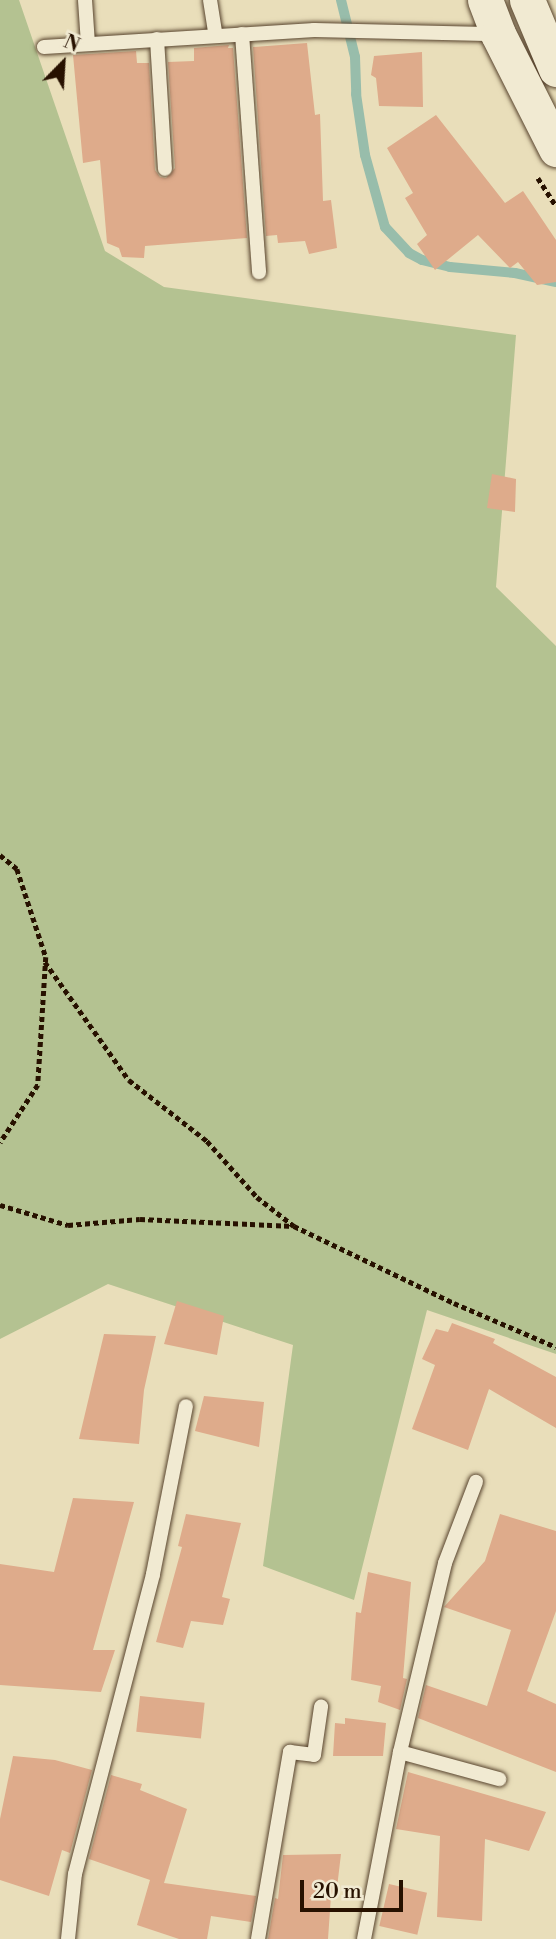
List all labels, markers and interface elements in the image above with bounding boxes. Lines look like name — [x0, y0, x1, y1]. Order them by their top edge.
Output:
north arrow — [28, 28, 98, 98]
text: N — [60, 30, 83, 58]
scale bar — [304, 1866, 407, 1910]
text: 20 m — [313, 1879, 362, 1905]

